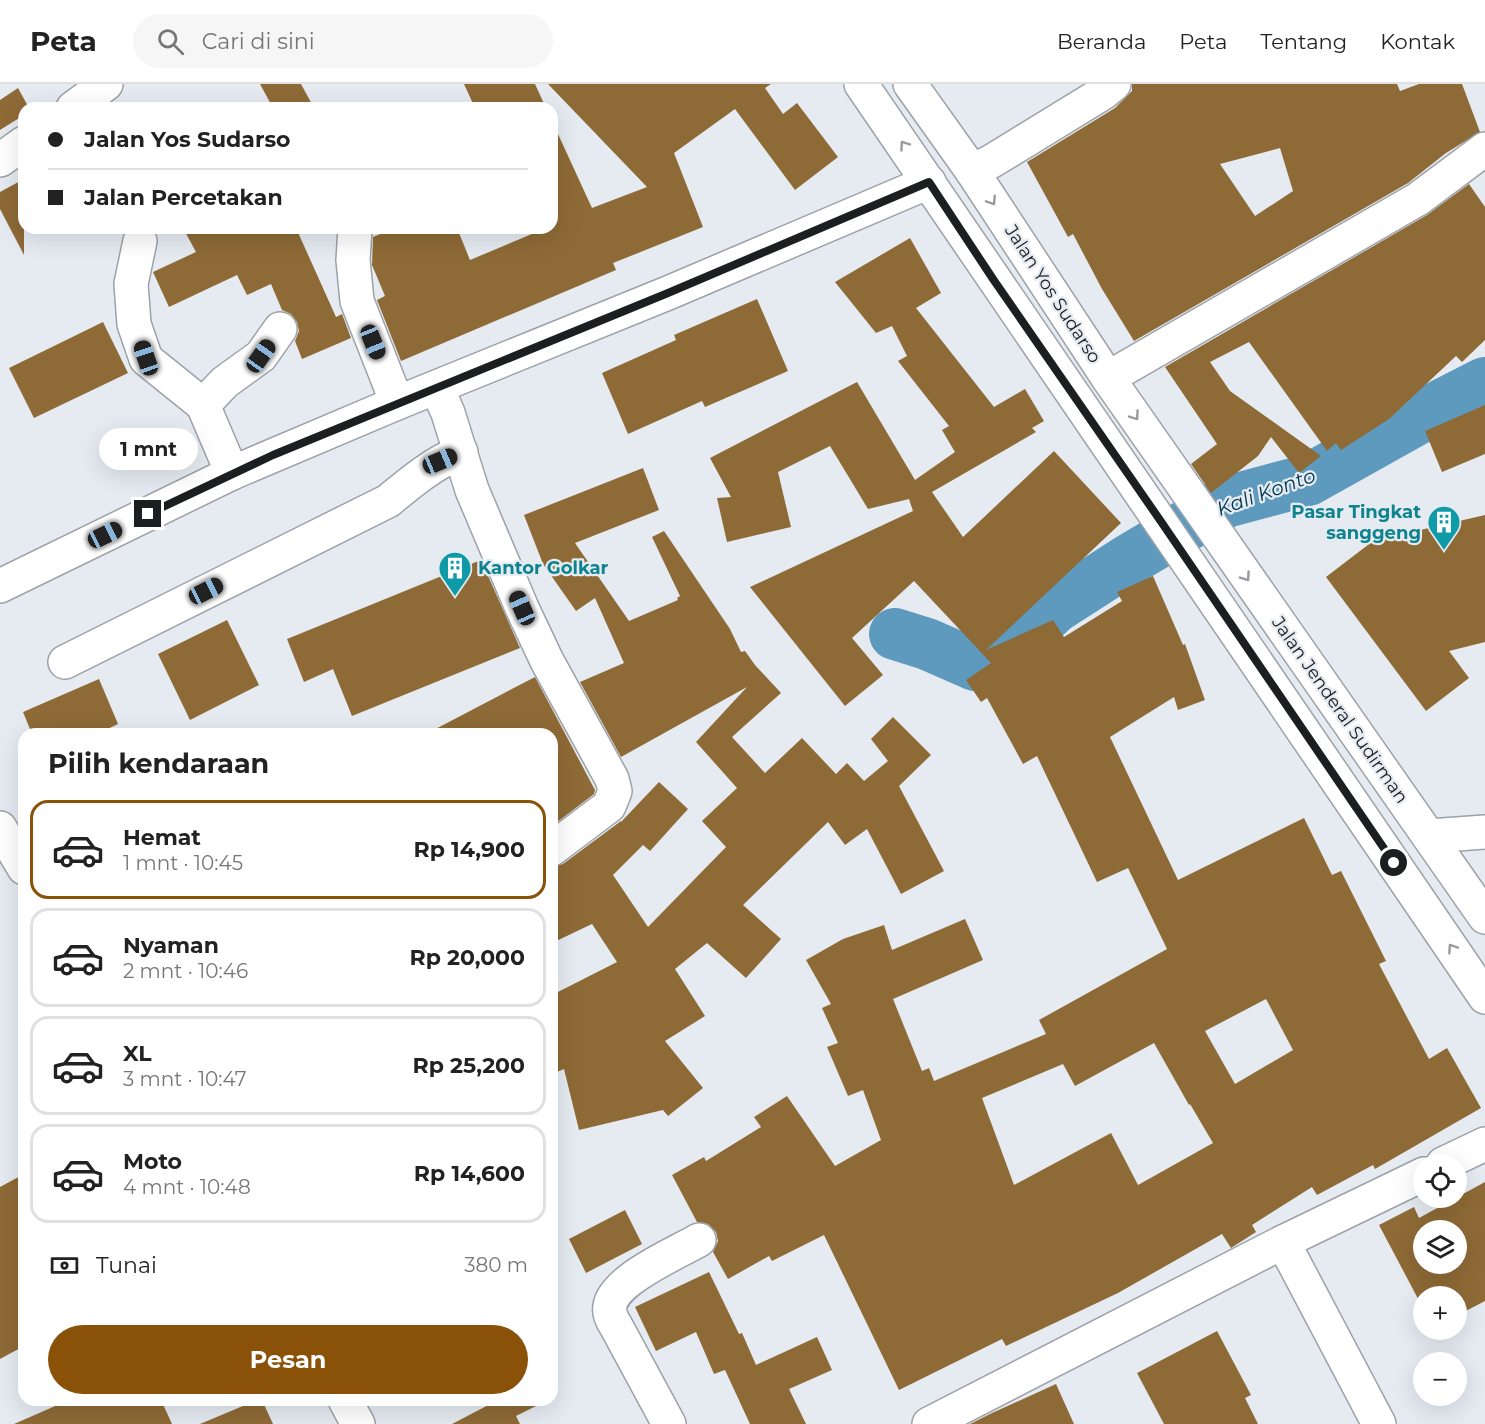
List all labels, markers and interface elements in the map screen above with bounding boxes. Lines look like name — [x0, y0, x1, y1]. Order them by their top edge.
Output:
search box — [133, 14, 553, 68]
text: Peta — [30, 24, 97, 58]
icon: search — [154, 25, 187, 58]
text: Cari di sini — [202, 28, 315, 55]
text: Beranda — [1057, 29, 1146, 54]
text: Peta — [1179, 29, 1227, 54]
text: Tentang — [1260, 29, 1347, 54]
text: Kontak — [1380, 29, 1455, 54]
text: Jalan Yos Sudarso — [84, 126, 291, 153]
one-way arrow — [900, 141, 911, 152]
text: Jalan Percetakan — [84, 184, 283, 211]
one-way arrow — [985, 194, 996, 205]
street label: Jalan Yos Sudarso — [1000, 220, 1106, 367]
car — [358, 322, 388, 362]
car — [243, 336, 279, 376]
car — [132, 338, 160, 378]
one-way arrow — [1128, 409, 1139, 420]
callout: 1 mnt — [98, 427, 198, 469]
text: 1 mnt — [120, 437, 177, 461]
car — [420, 446, 460, 476]
water label: Kali Konto — [1213, 463, 1319, 521]
route end — [134, 500, 161, 527]
place label: Pasar Tingkat sanggeng — [1291, 501, 1421, 544]
building icon: Pasar Tingkat sanggeng — [1426, 504, 1462, 551]
car — [85, 519, 125, 551]
building icon: Kantor Golkar — [437, 550, 473, 597]
place label: Kantor Golkar — [478, 557, 609, 579]
one-way arrow — [1239, 570, 1250, 581]
car — [186, 575, 226, 607]
car — [506, 588, 538, 628]
street label: Jalan Jenderal Sudirman — [1266, 612, 1413, 808]
text: Pilih kendaraan — [48, 747, 269, 780]
icon: car — [51, 823, 105, 877]
text: Hemat — [123, 824, 201, 851]
text: Rp 14,900 — [414, 836, 525, 863]
route start — [1380, 849, 1407, 876]
text: 1 mnt · 10:45 — [123, 851, 243, 875]
icon: car — [51, 931, 105, 985]
text: Nyaman — [123, 932, 219, 959]
text: Rp 20,000 — [410, 944, 525, 971]
one-way arrow — [1448, 944, 1459, 955]
text: 2 mnt · 10:46 — [123, 959, 248, 983]
icon: car — [51, 1039, 105, 1093]
text: XL — [123, 1040, 152, 1067]
text: Rp 25,200 — [413, 1052, 525, 1079]
text: 3 mnt · 10:47 — [123, 1067, 247, 1091]
icon: car — [51, 1147, 105, 1201]
text: Moto — [123, 1148, 182, 1175]
map controls — [1413, 1154, 1467, 1406]
button: locate — [1413, 1154, 1467, 1208]
text: Rp 14,600 — [414, 1160, 525, 1187]
text: 4 mnt · 10:48 — [123, 1175, 251, 1199]
button: layers — [1413, 1220, 1467, 1274]
icon: cash — [48, 1249, 81, 1282]
text: Tunai — [96, 1252, 157, 1279]
text: 380 m — [464, 1253, 528, 1277]
button: + — [1413, 1286, 1467, 1340]
button: Pesan — [48, 1325, 528, 1394]
button: − — [1413, 1352, 1467, 1406]

